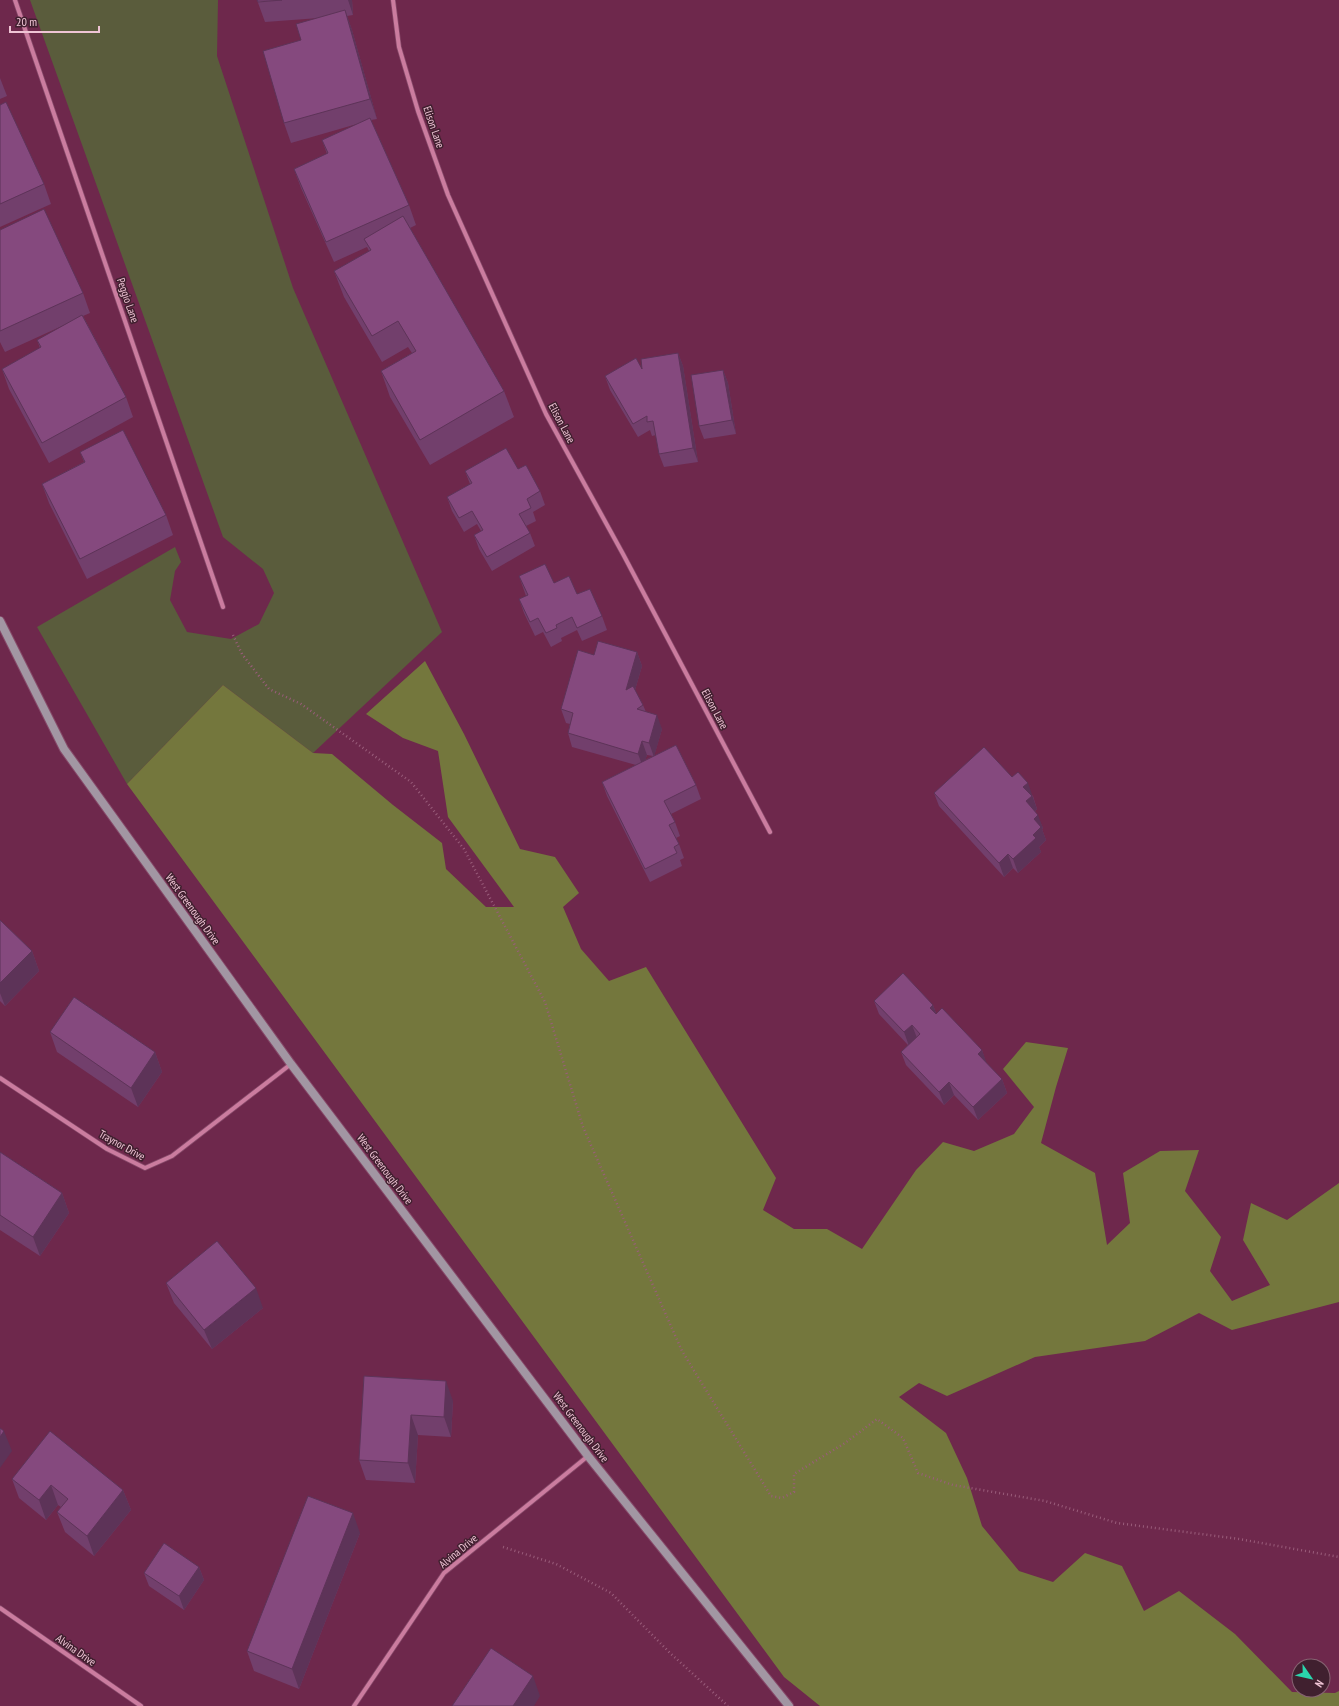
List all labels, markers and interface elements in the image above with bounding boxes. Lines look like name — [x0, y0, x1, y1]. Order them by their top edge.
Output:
scale bar — [10, 8, 99, 34]
text: 20 m — [16, 14, 37, 29]
street label: Elison Lane — [420, 104, 448, 150]
street label: Peggio Lane — [114, 276, 142, 325]
street label: Elison Lane — [546, 401, 579, 446]
street label: Elison Lane — [699, 687, 732, 732]
street label: West Greenough Drive — [163, 871, 224, 948]
street label: Traynor Drive — [97, 1127, 148, 1164]
street label: West Greenough Drive — [354, 1131, 416, 1207]
street label: West Greenough Drive — [550, 1389, 612, 1465]
street label: Alvina Drive — [436, 1531, 480, 1571]
street label: Alvina Drive — [53, 1631, 99, 1669]
north arrow — [1291, 1658, 1331, 1698]
text: N — [1312, 1677, 1327, 1690]

